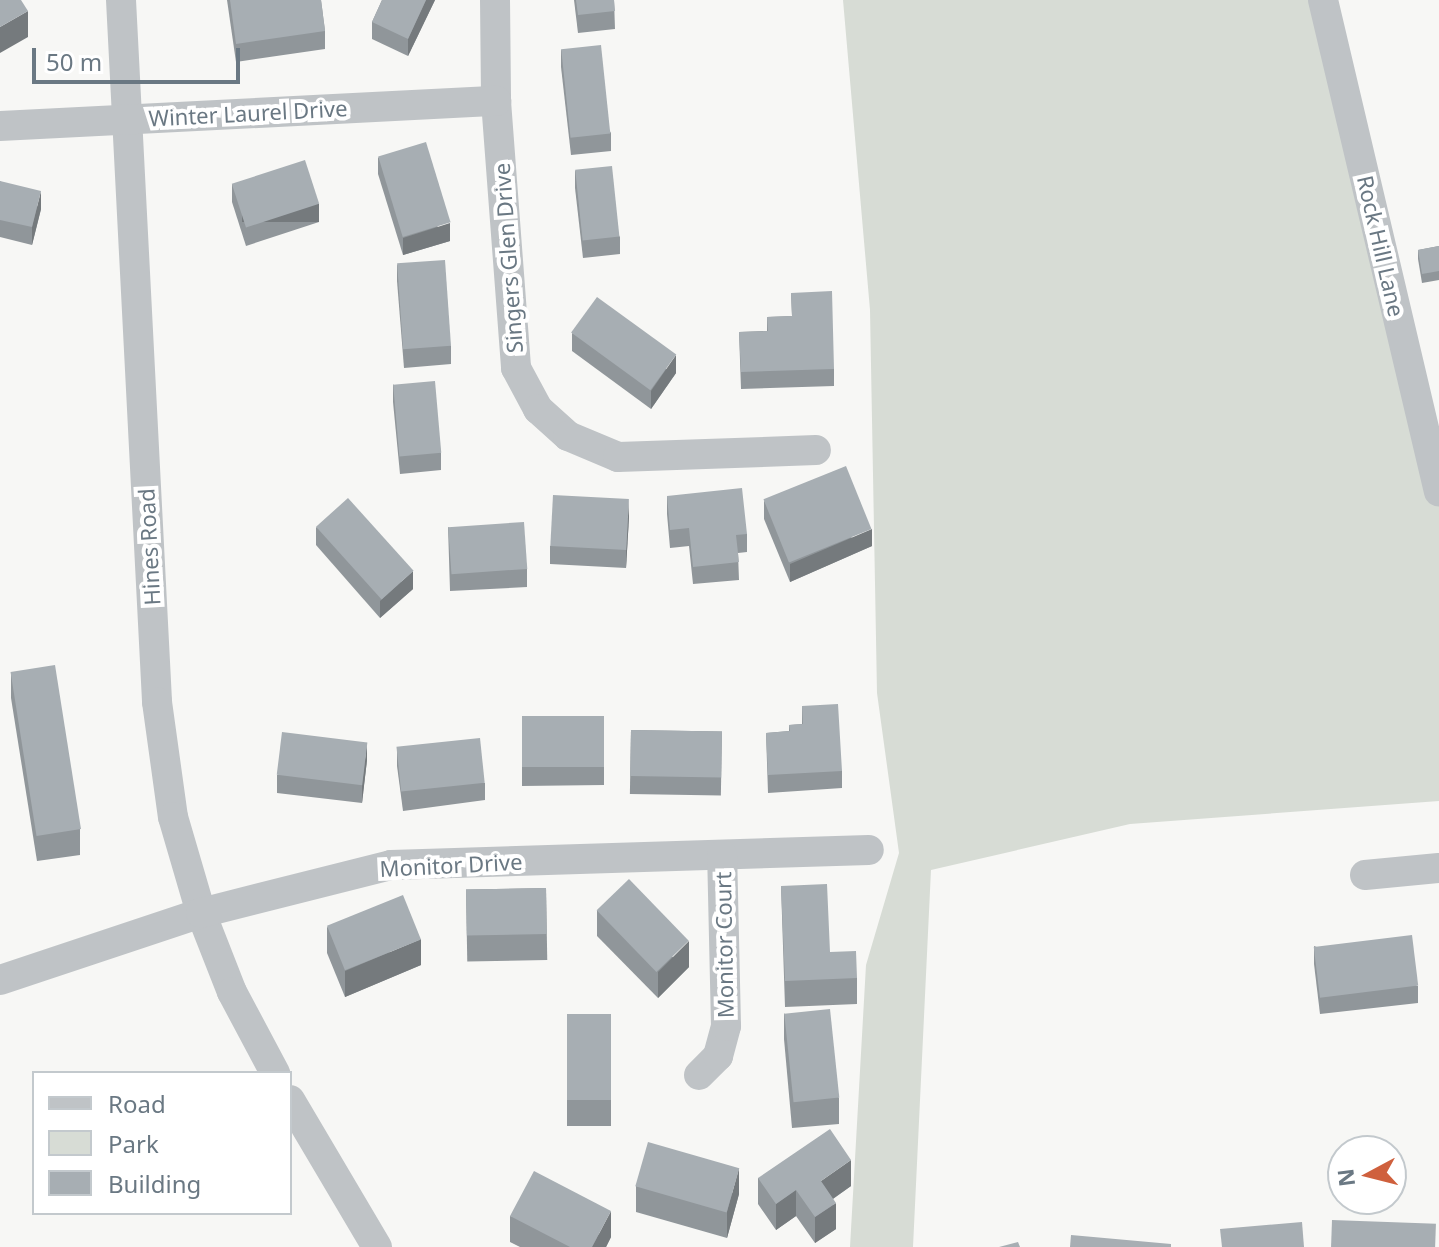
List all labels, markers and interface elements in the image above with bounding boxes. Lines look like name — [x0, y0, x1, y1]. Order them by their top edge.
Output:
scale bar — [36, 32, 244, 82]
text: 50 m — [46, 45, 102, 78]
street label: Winter Laurel Drive — [148, 95, 348, 131]
street label: Singers Glen Drive — [488, 162, 528, 354]
street label: Rock Hill Lane — [1352, 173, 1410, 319]
street label: Hines Road — [133, 488, 165, 606]
street label: Monitor Drive — [379, 848, 523, 882]
street label: Monitor Court — [710, 872, 738, 1018]
legend — [32, 1071, 292, 1215]
text: Road — [108, 1087, 166, 1120]
text: Park — [108, 1127, 159, 1160]
north arrow — [1327, 1135, 1407, 1215]
text: Building — [108, 1167, 201, 1200]
text: N — [1329, 1167, 1361, 1188]

